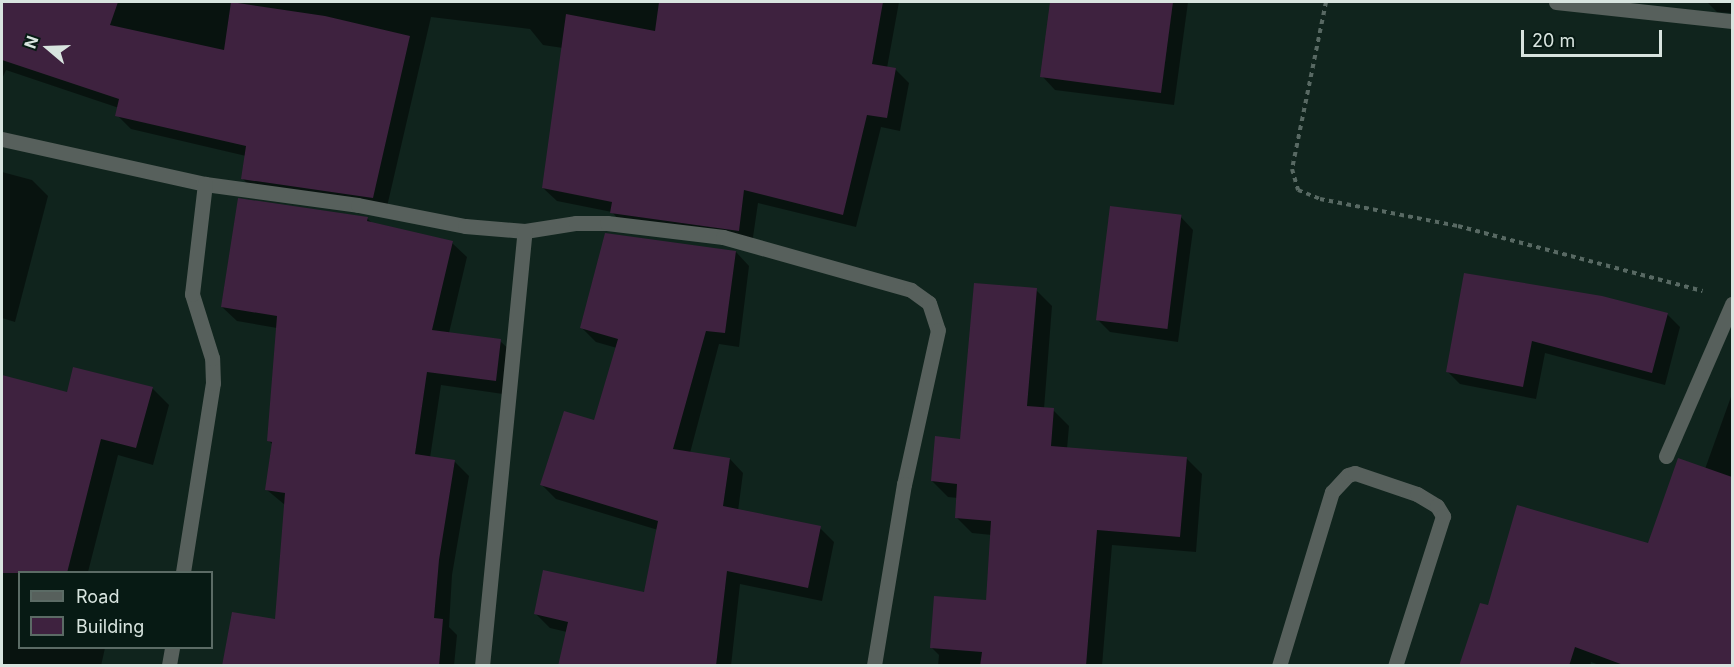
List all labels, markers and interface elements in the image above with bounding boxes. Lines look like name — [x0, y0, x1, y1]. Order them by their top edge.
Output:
north arrow — [18, 18, 78, 78]
scale bar — [1524, 18, 1665, 56]
text: 20 m — [1532, 30, 1575, 51]
text: N — [20, 33, 42, 51]
legend — [18, 571, 213, 649]
text: Road — [76, 586, 119, 607]
text: Building — [76, 616, 144, 637]

